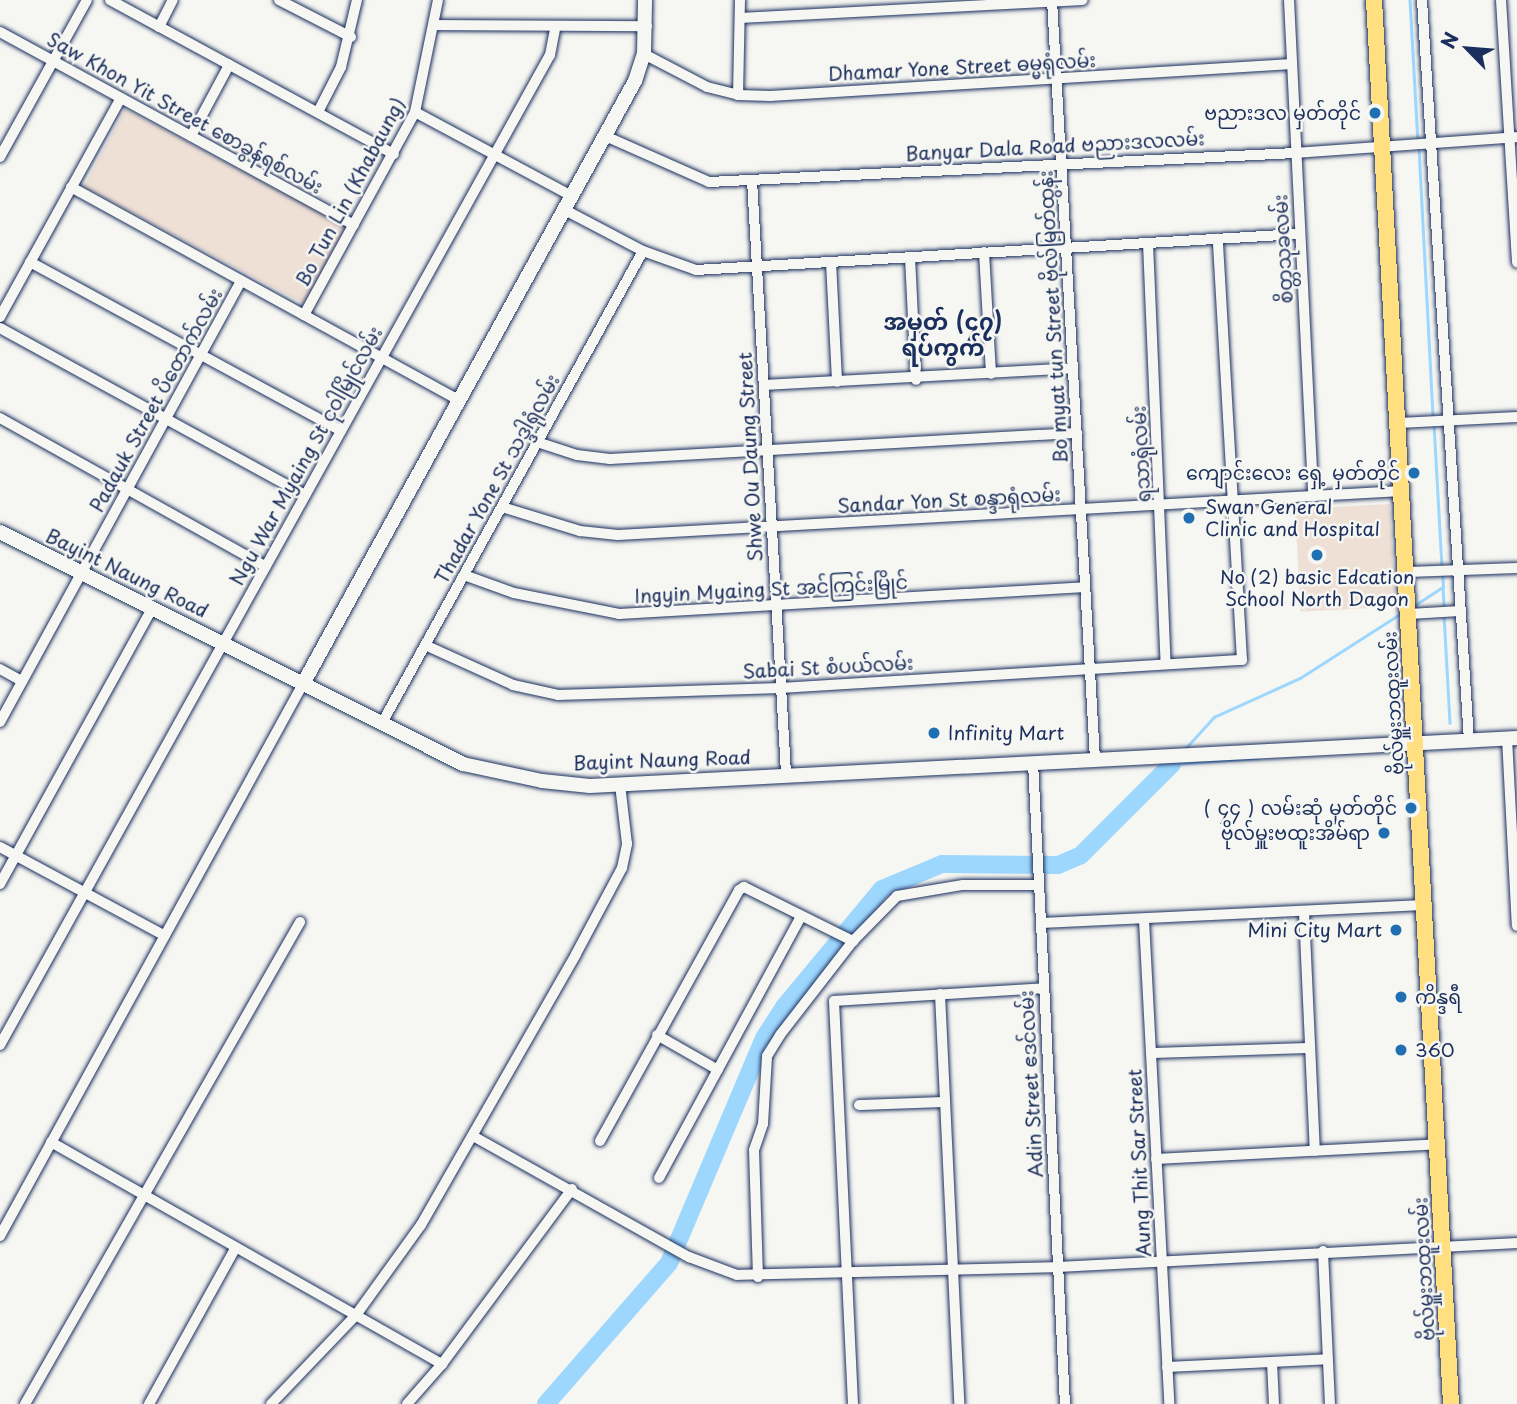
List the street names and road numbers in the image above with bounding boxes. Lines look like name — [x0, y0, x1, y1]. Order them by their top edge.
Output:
street label: Saw Khon Yit Street စောခွန်ရစ်လမ်း — [43, 27, 327, 199]
street label: Dhamar Yone Street ဓမ္မရုံလမ်း — [826, 49, 1098, 85]
street label: Bo Tun Lin (Khabaung) — [291, 94, 409, 290]
street label: Banyar Dala Road ဗညားဒလလမ်း — [905, 127, 1205, 165]
street label: Bo myat tun Street ဗိုလ်မြတ်ထွန်း — [1034, 170, 1072, 464]
street label: စိတ္တသုခလမ်း — [1269, 194, 1297, 304]
street label: Padauk Street ပိတောက်လမ်း — [85, 284, 227, 516]
street label: Ngu War Myaing St ငုဝါမြိုင်လမ်း — [225, 322, 387, 590]
street label: Shwe Ou Daung Street — [733, 351, 767, 563]
street label: Thadar Yone St သဒ္ဒါရုံလမ်း — [429, 369, 565, 589]
street label: ရသာရုံလမ်း — [1127, 405, 1155, 503]
street label: Sandar Yon St စန္ဒာရုံလမ်း — [837, 483, 1061, 517]
street label: Bayint Naung Road — [42, 524, 212, 622]
street label: Ingyin Myaing St အင်ကြင်းမြိုင် — [634, 570, 908, 608]
street label: ဗိုလ်မှူးဘထူးလမ်း — [1378, 631, 1408, 775]
street label: Sabai St စံပယ်လမ်း — [742, 651, 914, 683]
street label: Bayint Naung Road — [573, 745, 751, 775]
street label: Adin Street ဧဒင်လမ်း — [1015, 989, 1047, 1179]
street label: Aung Thit Sar Street — [1123, 1067, 1155, 1259]
street label: ဗိုလ်မှူးဘထူးလမ်း — [1409, 1197, 1439, 1341]

